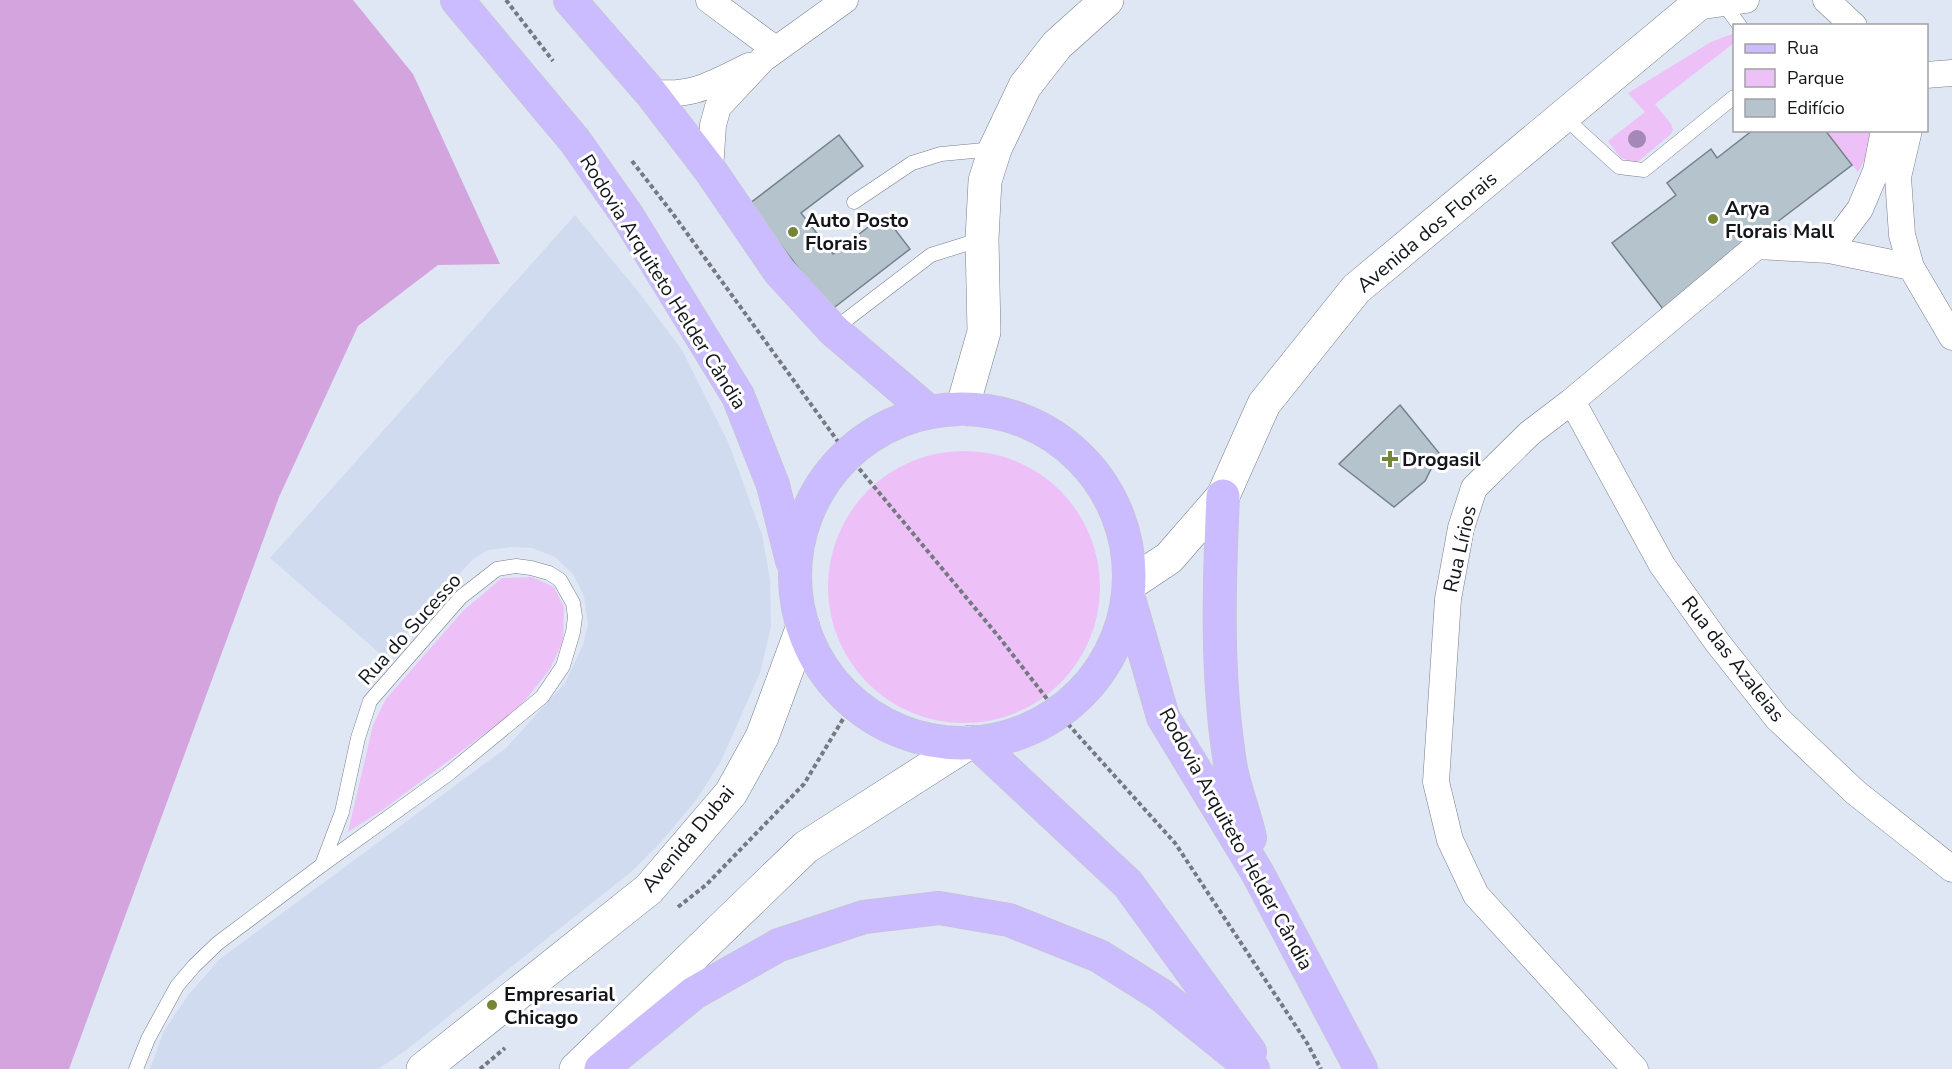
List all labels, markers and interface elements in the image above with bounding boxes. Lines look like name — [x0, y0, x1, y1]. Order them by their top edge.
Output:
legend — [1733, 24, 1928, 132]
text: Rua — [1787, 36, 1819, 60]
text: Parque — [1787, 66, 1844, 90]
text: Edifício — [1787, 96, 1845, 120]
street label: Rodovia Arquiteto Helder Cândia — [573, 149, 753, 415]
street label: Avenida dos Florais — [1351, 165, 1503, 299]
place label: Arya Florais Mall — [1725, 195, 1835, 245]
place label: Auto Posto Florais — [805, 207, 909, 257]
marker: Arya Florais Mall — [1706, 212, 1720, 226]
marker: Auto Posto Florais — [786, 225, 800, 239]
place label: Drogasil — [1402, 446, 1481, 473]
marker: Drogasil — [1383, 452, 1397, 466]
street label: Rua Lírios — [1437, 503, 1483, 595]
street label: Rua do Sucesso — [353, 567, 467, 691]
street label: Rua das Azaleias — [1675, 590, 1791, 728]
street label: Rodovia Arquiteto Helder Cândia — [1153, 703, 1319, 975]
street label: Avenida Dubai — [635, 780, 741, 898]
place label: Empresarial Chicago — [504, 981, 616, 1031]
marker: Empresarial Chicago — [485, 998, 499, 1012]

